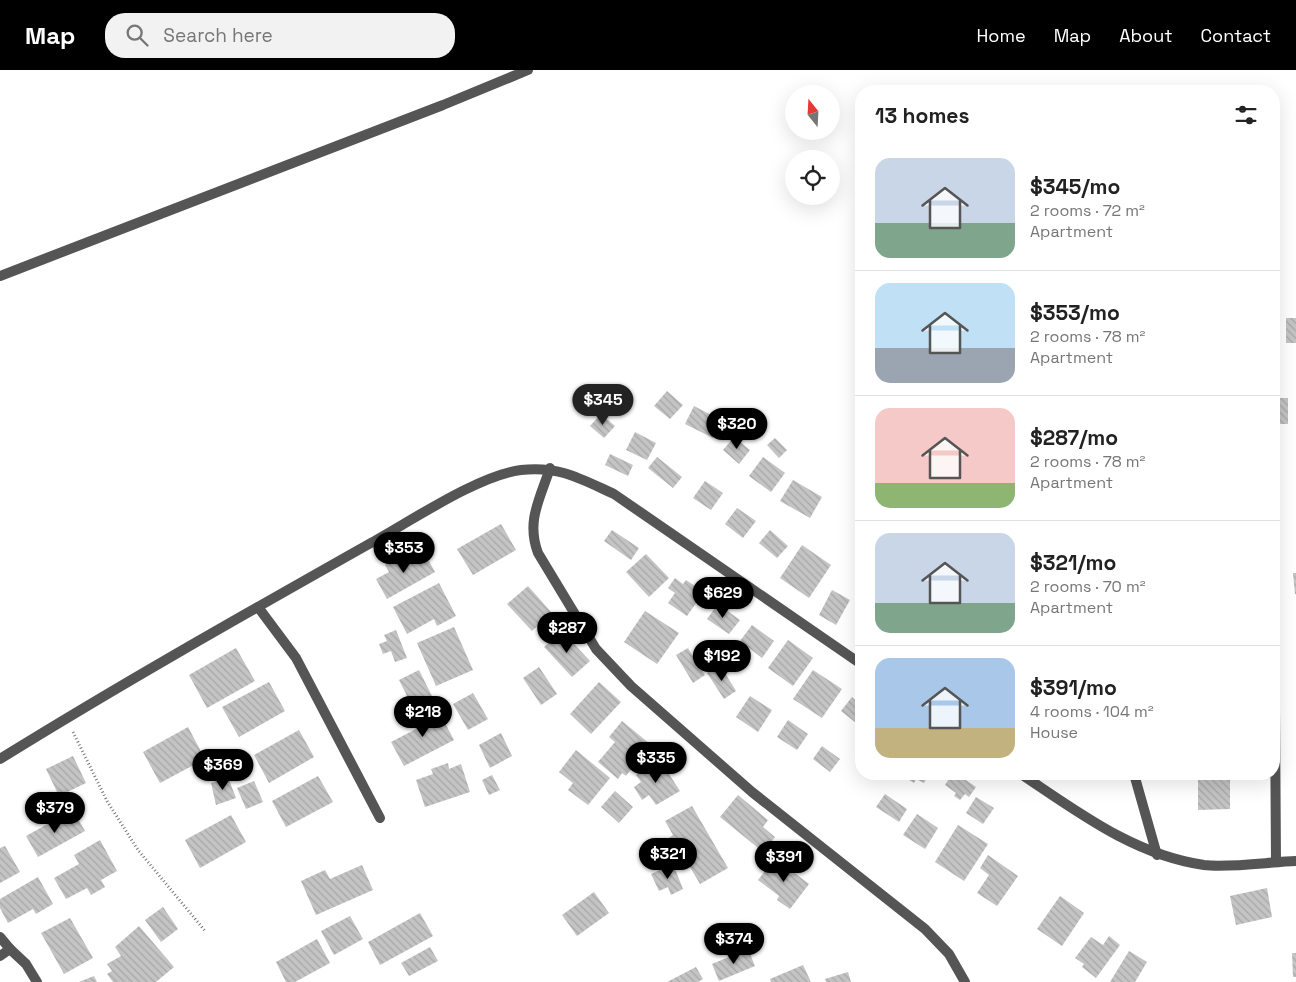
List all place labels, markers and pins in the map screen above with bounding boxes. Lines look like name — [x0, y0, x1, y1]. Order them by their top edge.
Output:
pin: $345 — [573, 384, 633, 426]
pin: $320 — [707, 408, 767, 450]
pin: $353 — [374, 532, 434, 574]
pin: $629 — [693, 576, 753, 619]
pin: $287 — [537, 612, 597, 654]
pin: $192 — [692, 640, 752, 682]
pin: $218 — [393, 696, 453, 738]
pin: $335 — [626, 742, 686, 784]
pin: $369 — [193, 748, 253, 791]
pin: $379 — [25, 792, 85, 834]
pin: $321 — [638, 838, 698, 880]
pin: $391 — [754, 840, 814, 883]
pin: $374 — [704, 922, 764, 965]

